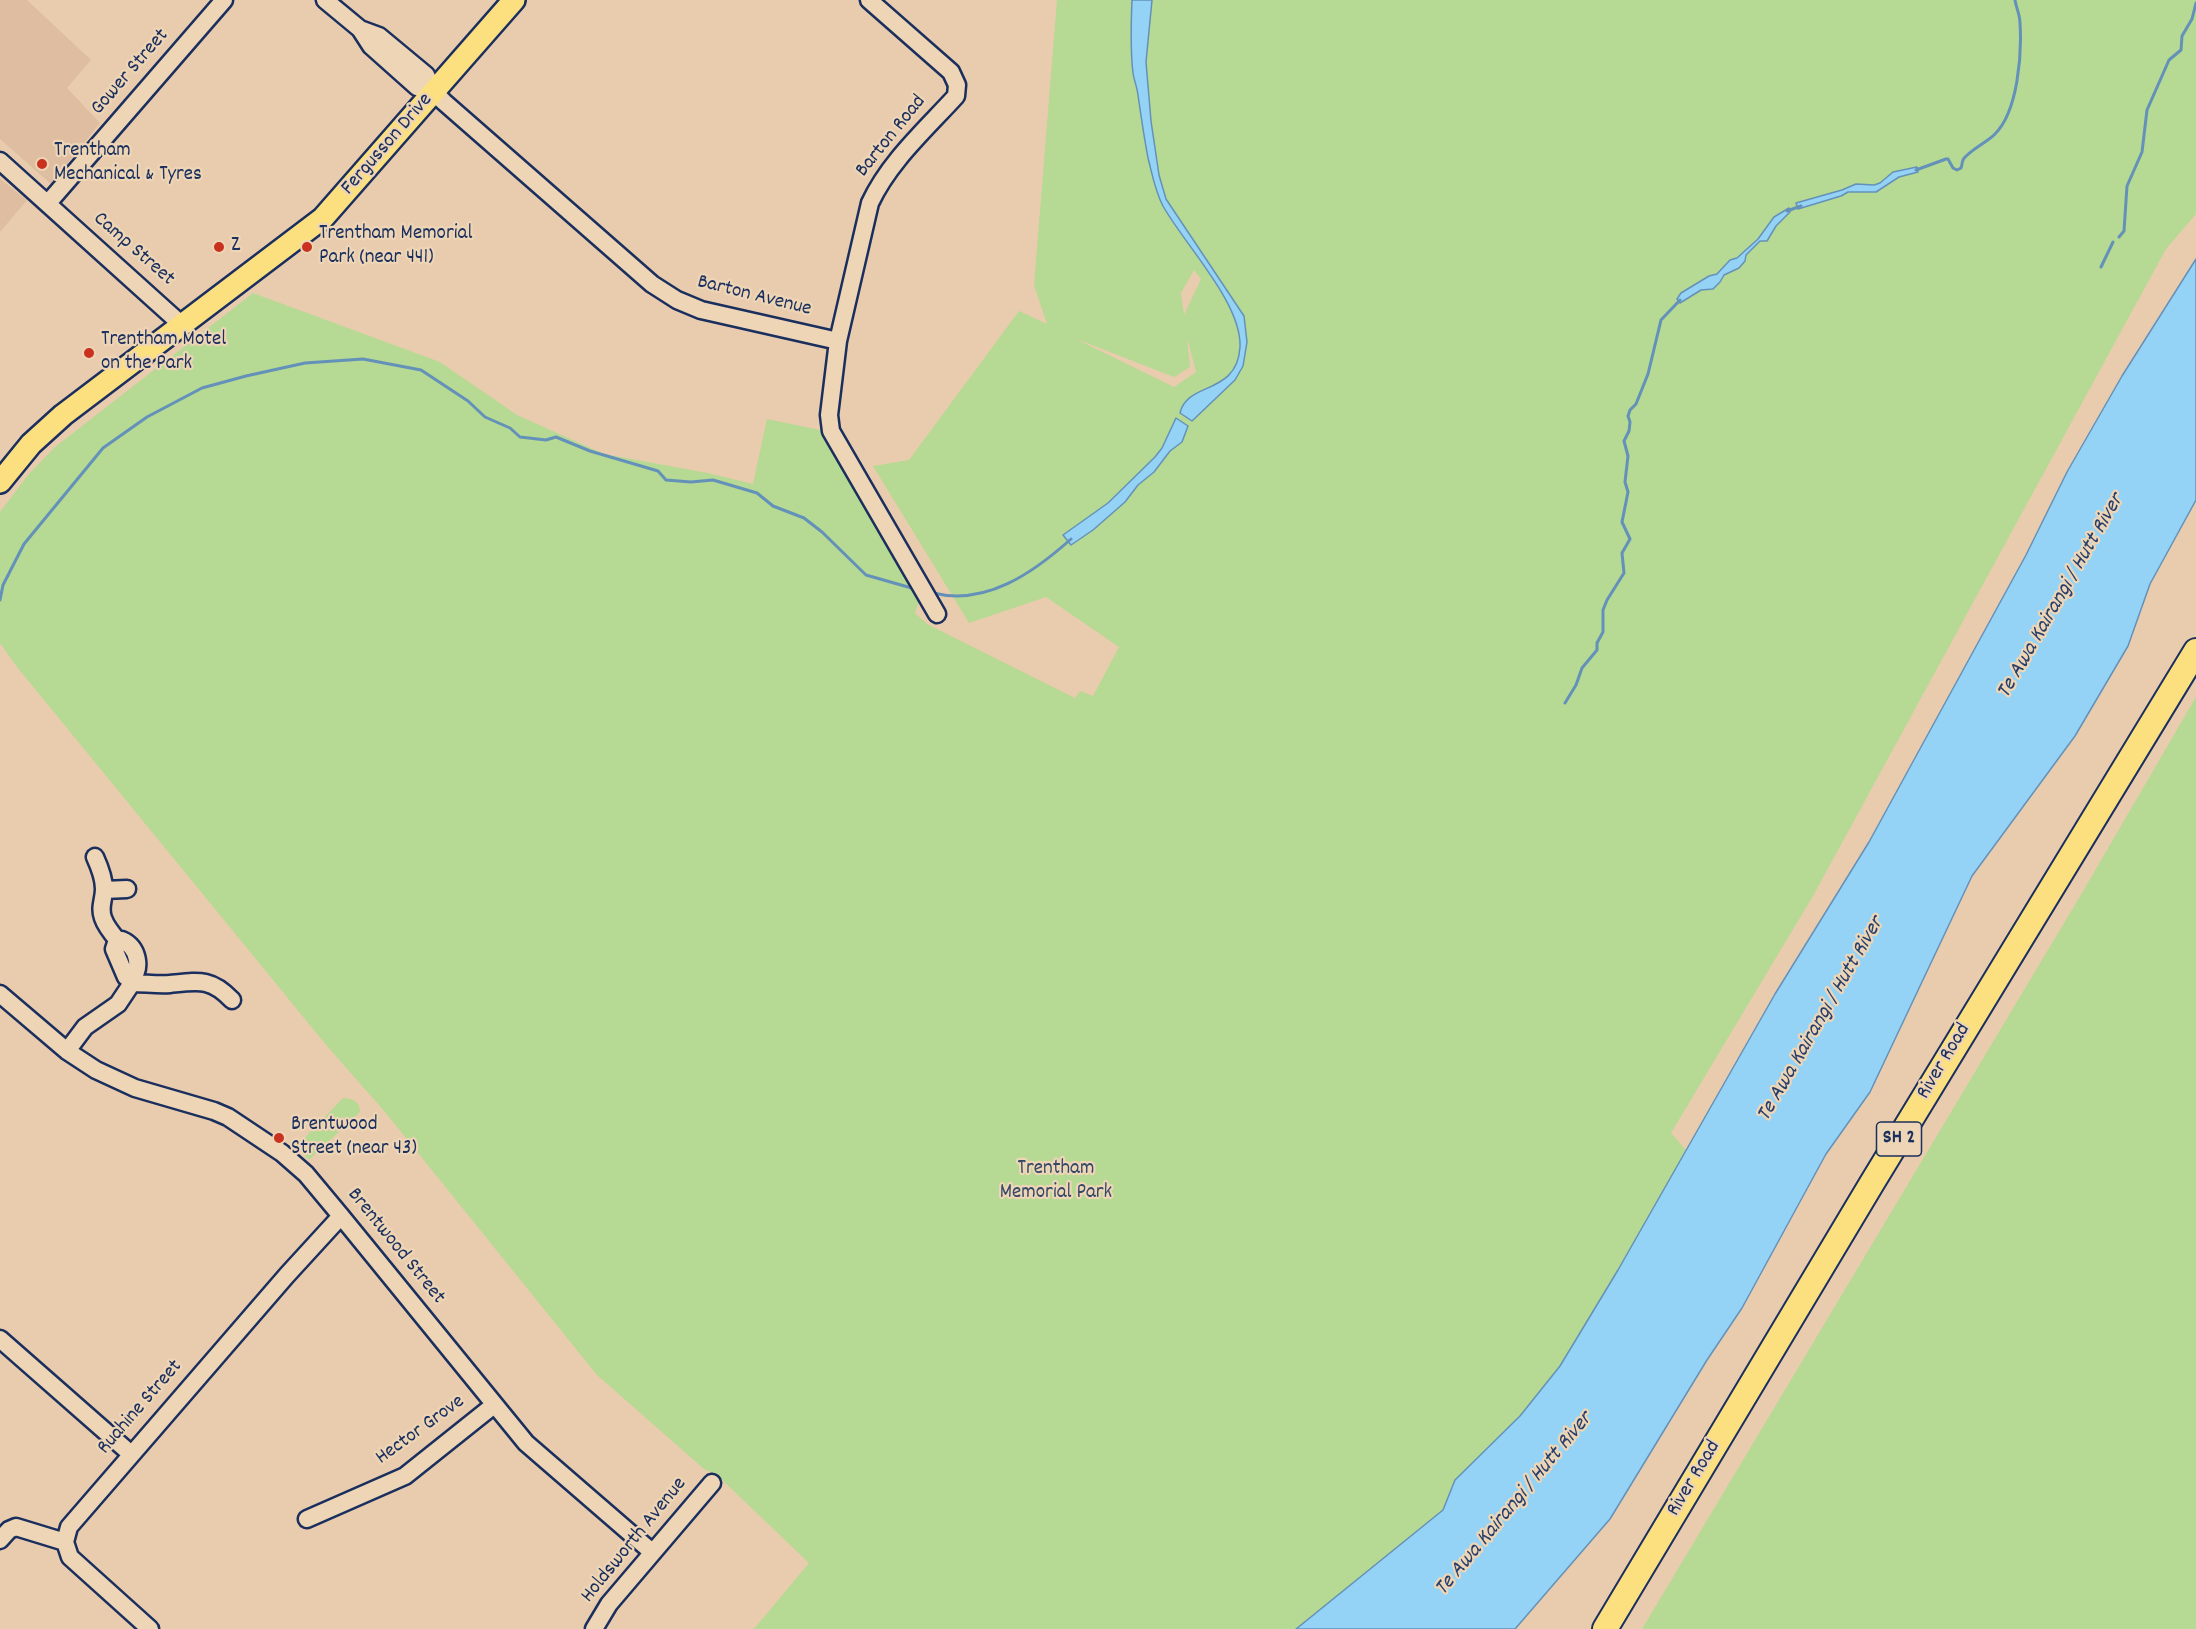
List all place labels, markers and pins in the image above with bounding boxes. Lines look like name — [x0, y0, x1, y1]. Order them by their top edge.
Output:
place label: Trentham Mechanical & Tyres — [54, 139, 202, 189]
marker: Trentham Mechanical & Tyres — [35, 157, 49, 171]
place label: Trentham Memorial Park (near 441) — [319, 222, 472, 272]
place label: Z — [231, 234, 240, 260]
marker: Z — [212, 240, 226, 254]
marker: Trentham Memorial Park (near 441) — [300, 240, 314, 254]
place label: Trentham Motel on the Park — [101, 328, 226, 378]
marker: Trentham Motel on the Park — [82, 346, 96, 360]
place label: Brentwood Street (near 43) — [291, 1113, 417, 1163]
marker: Brentwood Street (near 43) — [272, 1131, 286, 1145]

